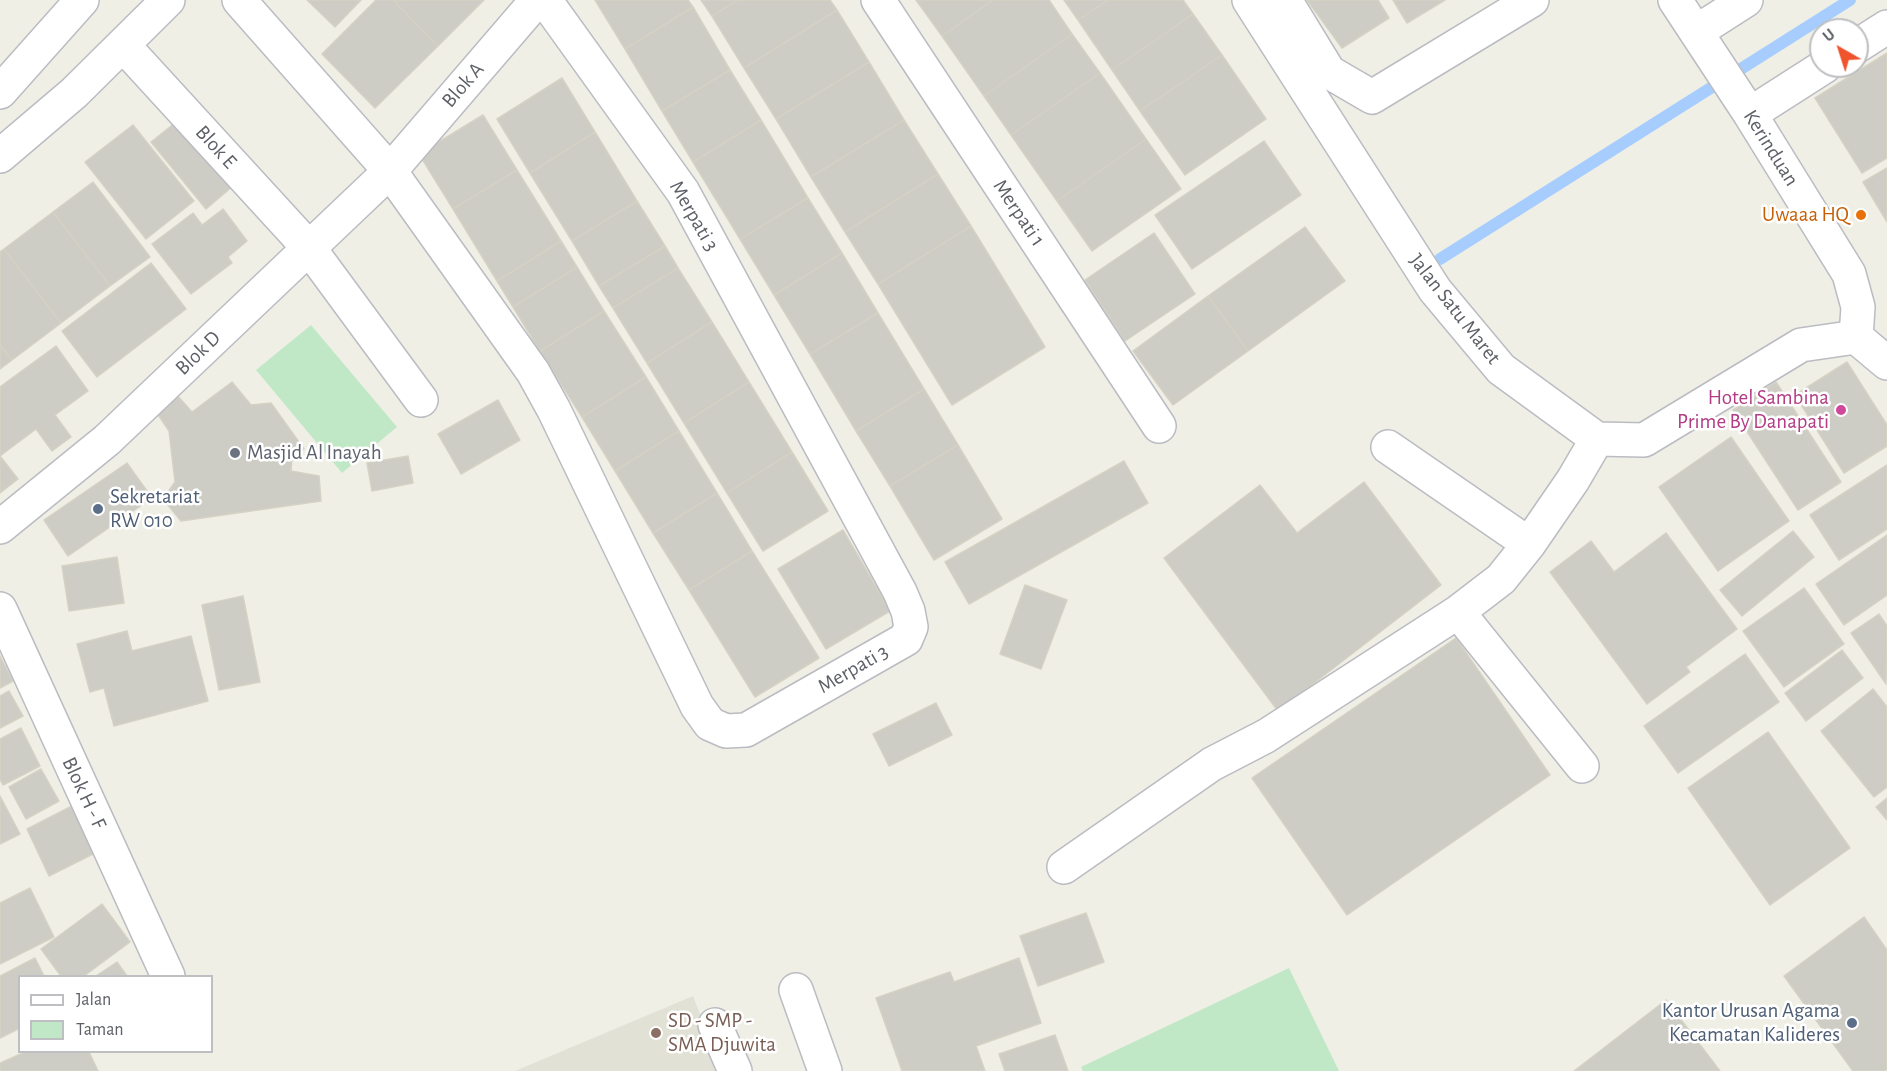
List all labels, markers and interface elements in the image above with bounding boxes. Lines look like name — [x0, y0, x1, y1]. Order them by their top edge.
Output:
north arrow — [1809, 18, 1869, 78]
text: U — [1820, 26, 1838, 45]
street label: Blok A — [436, 57, 490, 113]
street label: Kerinduan — [1738, 105, 1804, 191]
street label: Blok E — [190, 120, 242, 174]
street label: Merpati 1 — [987, 175, 1051, 251]
street label: Merpati 3 — [664, 176, 724, 256]
place label: Uwaaa HQ — [1762, 202, 1849, 228]
marker: Uwaaa HQ — [1854, 208, 1868, 222]
street label: Jalan Satu Maret — [1404, 249, 1506, 369]
street label: Blok D — [170, 325, 226, 381]
place label: Hotel Sambina Prime By Danapati — [1677, 385, 1829, 435]
marker: Hotel Sambina Prime By Danapati — [1834, 403, 1848, 417]
place label: Masjid Al Inayah — [247, 440, 382, 466]
marker: Masjid Al Inayah — [228, 446, 242, 460]
place label: Sekretariat RW 010 — [110, 484, 200, 534]
marker: Sekretariat RW 010 — [91, 502, 105, 516]
street label: Merpati 3 — [813, 639, 893, 699]
street label: Blok H - F — [56, 753, 112, 833]
legend — [18, 975, 213, 1053]
text: Jalan — [76, 991, 111, 1009]
place label: Kantor Urusan Agama Kecamatan Kalideres — [1662, 998, 1840, 1048]
place label: SD - SMP - SMA Djuwita — [668, 1008, 776, 1058]
marker: Kantor Urusan Agama Kecamatan Kalideres — [1845, 1016, 1859, 1030]
text: Taman — [76, 1021, 124, 1039]
marker: SD - SMP - SMA Djuwita — [649, 1026, 663, 1040]

